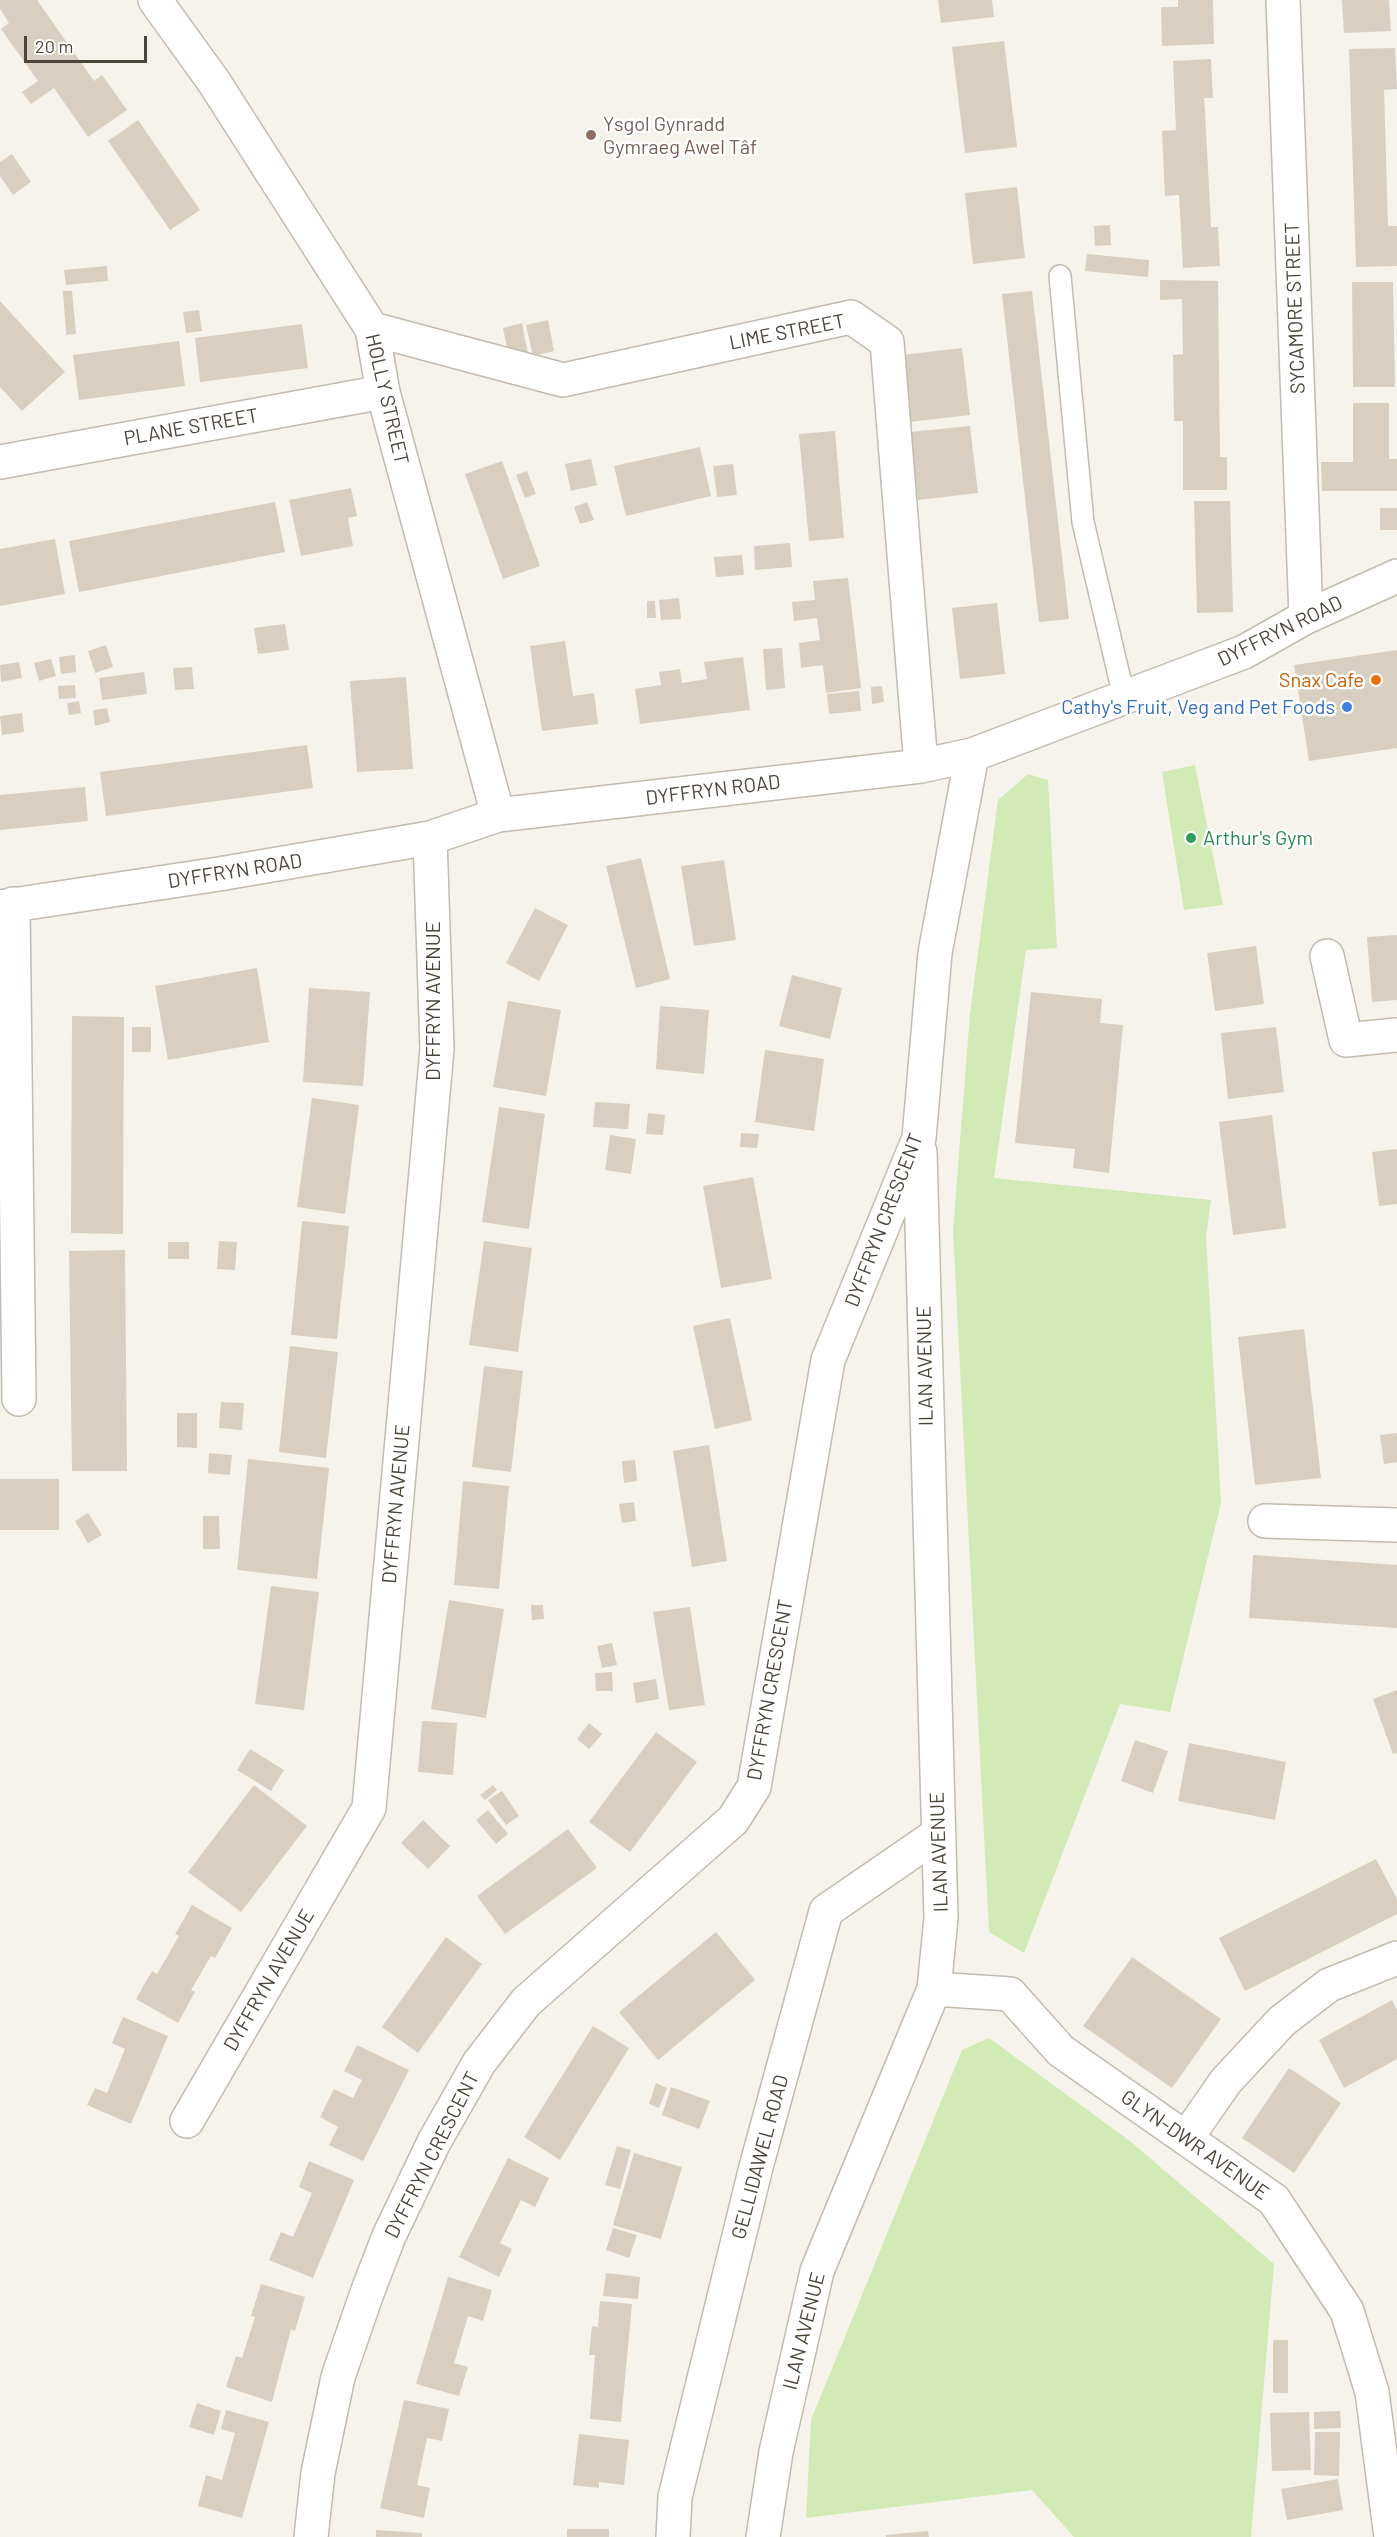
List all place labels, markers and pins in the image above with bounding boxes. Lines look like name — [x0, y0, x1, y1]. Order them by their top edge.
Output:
place label: Ysgol Gynradd Gymraeg Awel Tâf — [603, 112, 757, 159]
marker: Ysgol Gynradd Gymraeg Awel Tâf — [584, 128, 598, 142]
place label: Snax Cafe — [1279, 668, 1364, 692]
marker: Snax Cafe — [1369, 673, 1383, 687]
place label: Cathy's Fruit, Veg and Pet Foods — [1061, 695, 1335, 719]
marker: Cathy's Fruit, Veg and Pet Foods — [1340, 700, 1354, 714]
place label: Arthur's Gym — [1203, 826, 1313, 850]
marker: Arthur's Gym — [1184, 831, 1198, 845]

